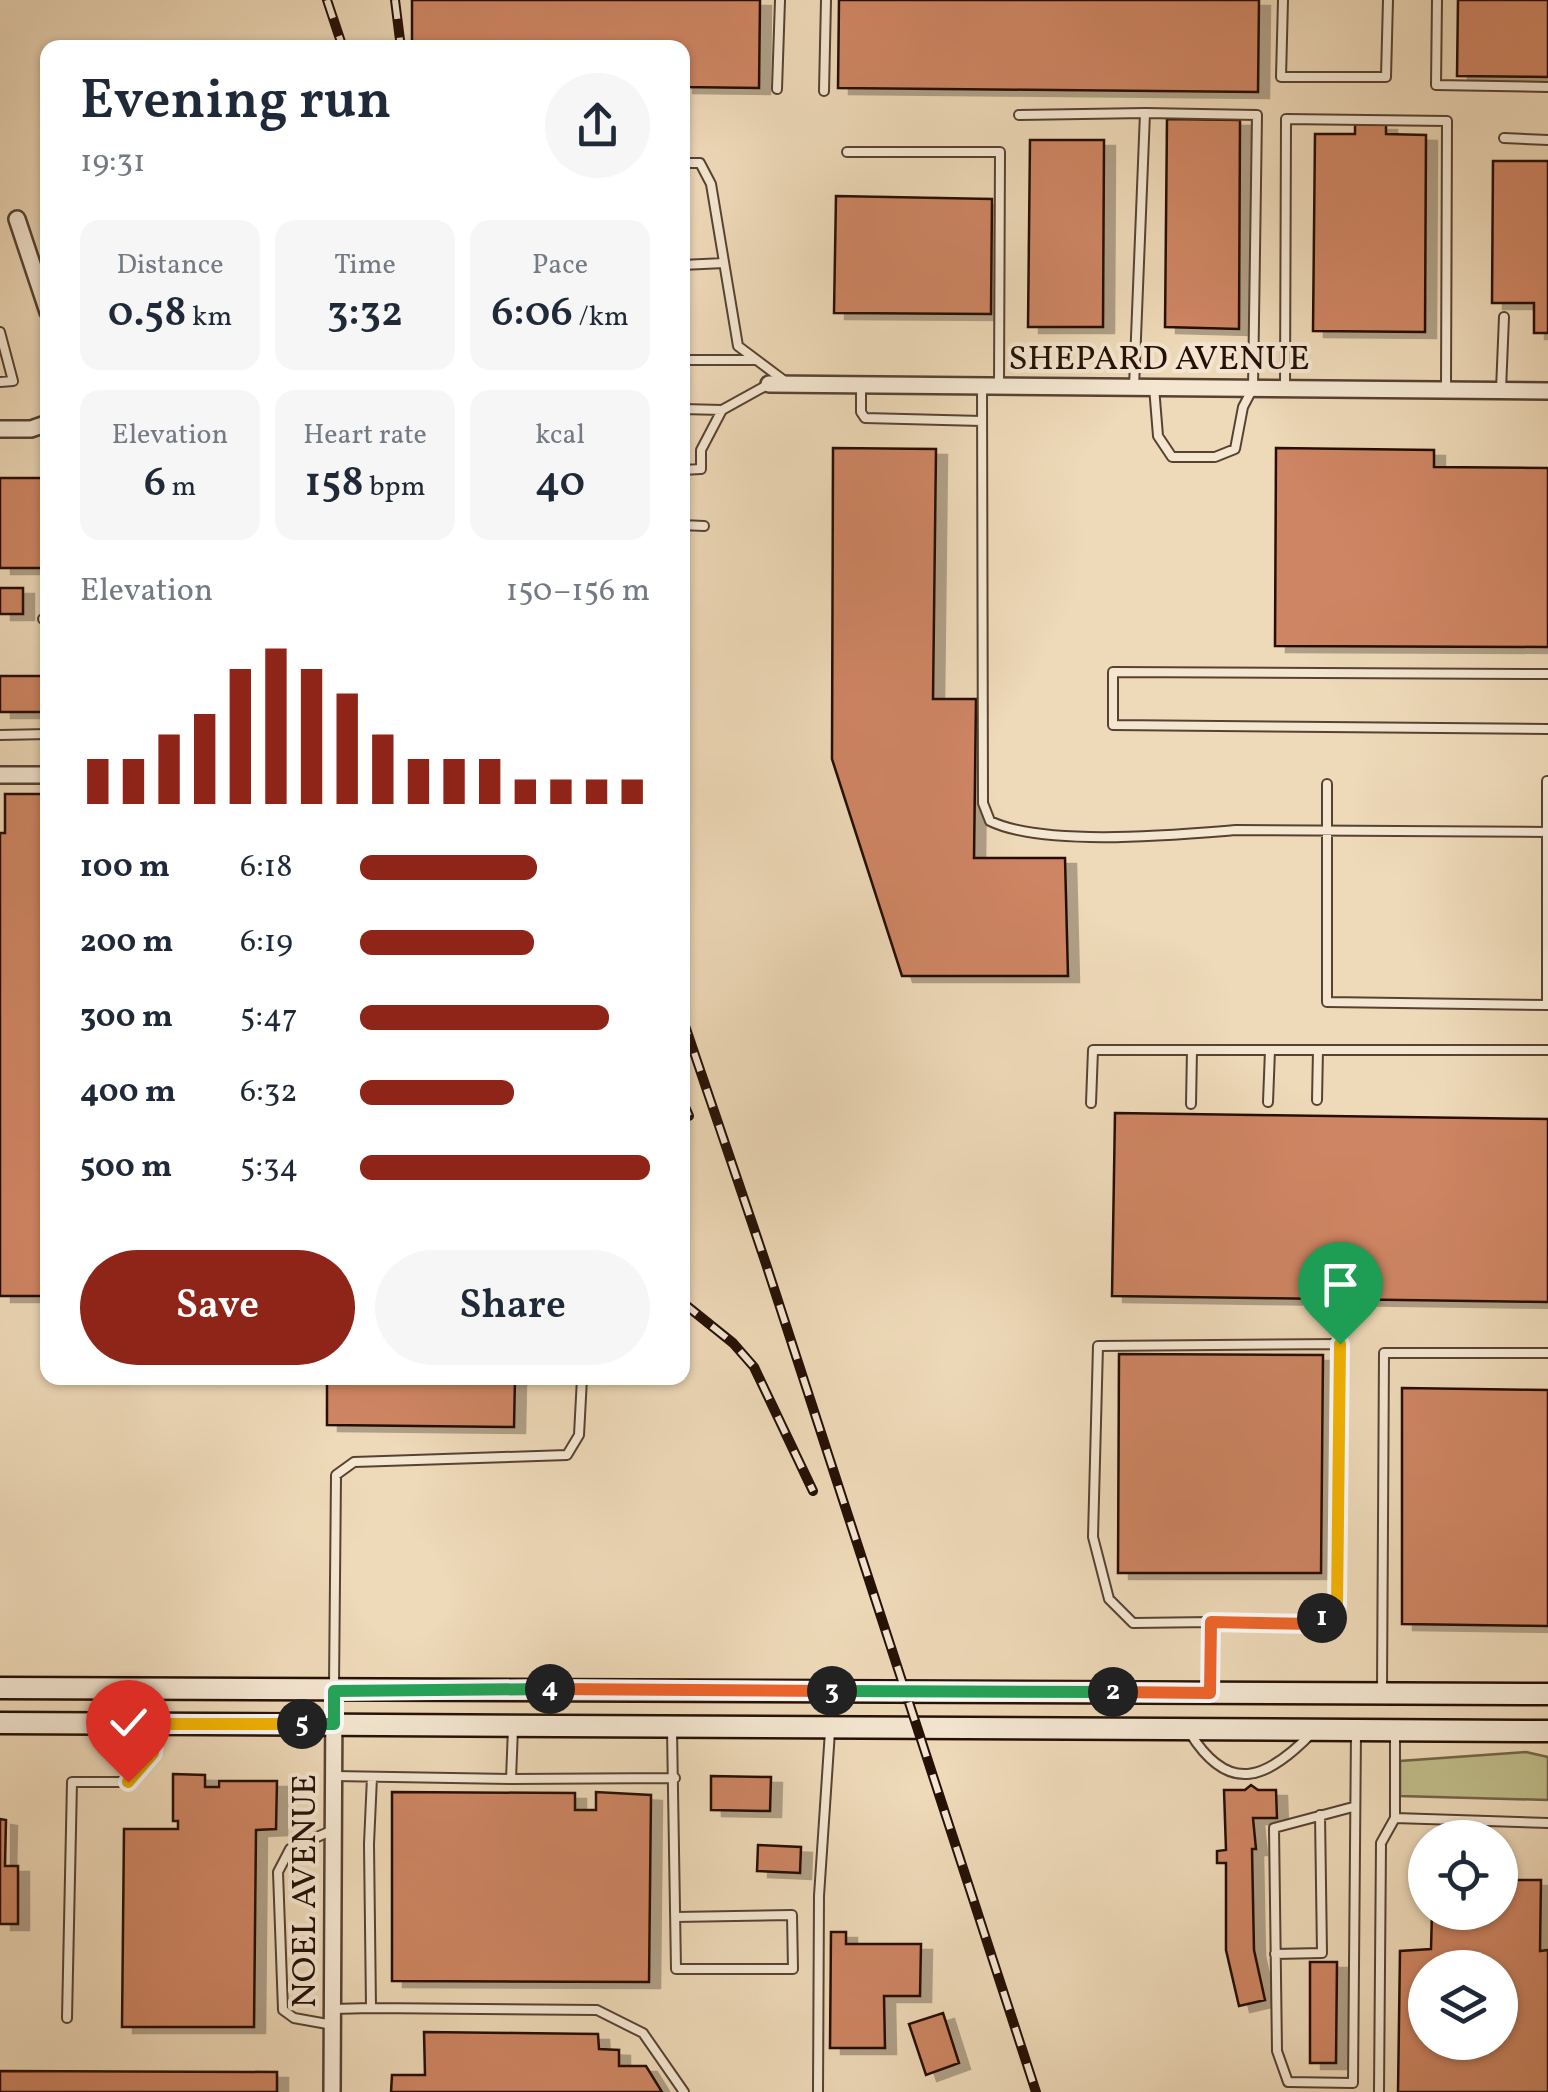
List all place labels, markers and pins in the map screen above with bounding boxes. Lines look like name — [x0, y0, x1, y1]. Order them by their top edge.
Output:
pin — [1298, 1242, 1383, 1345]
pin: 1 — [1297, 1593, 1347, 1643]
pin: 4 — [525, 1664, 575, 1714]
pin: 3 — [807, 1666, 857, 1716]
pin: 2 — [1088, 1667, 1138, 1717]
pin — [86, 1680, 171, 1783]
pin: 5 — [277, 1699, 327, 1749]

